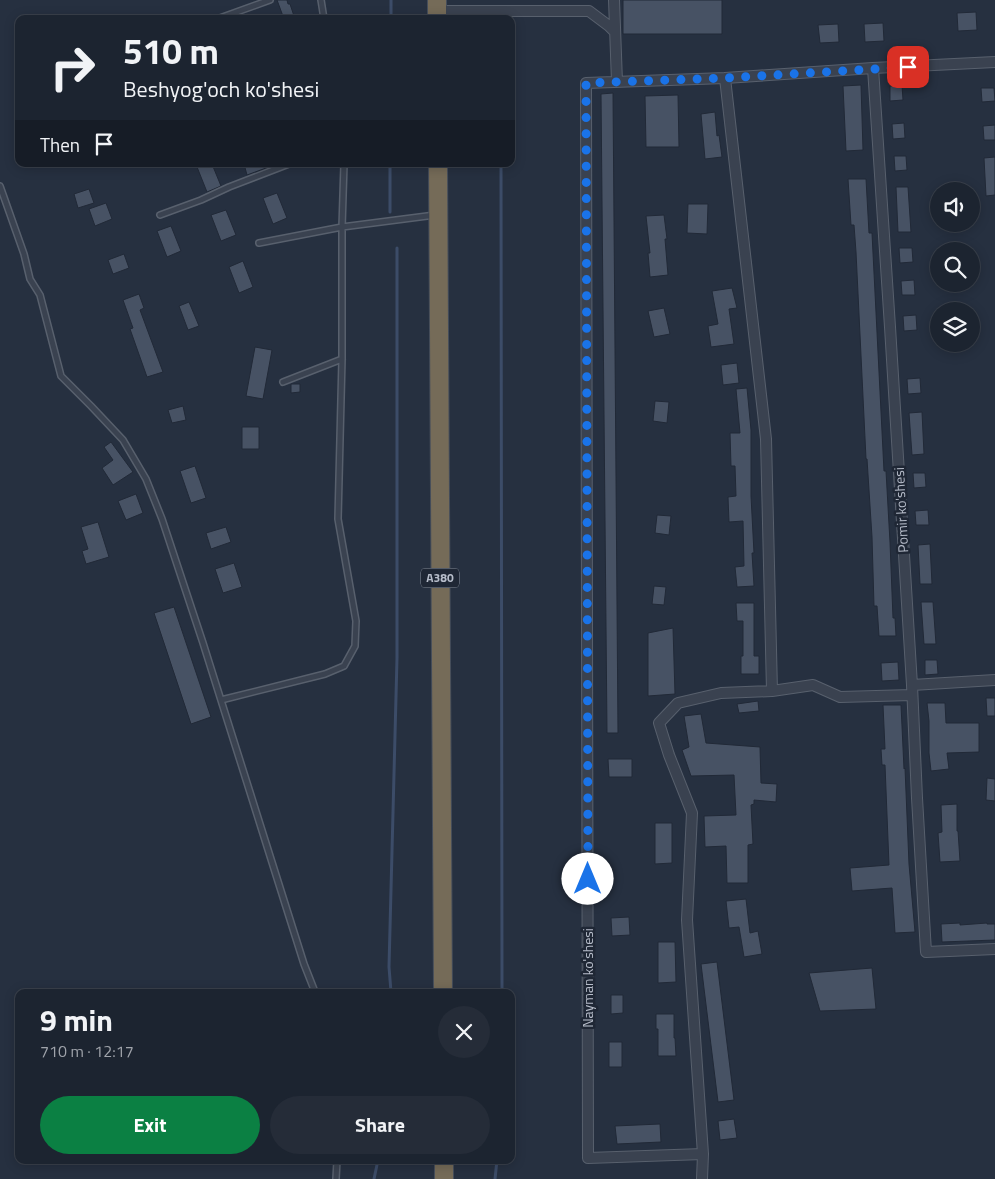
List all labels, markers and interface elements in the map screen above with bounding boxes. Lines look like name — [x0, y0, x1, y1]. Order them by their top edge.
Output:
text: 510 m — [123, 24, 219, 78]
icon: right — [40, 35, 105, 100]
pin — [887, 46, 929, 88]
icon: arrive — [894, 53, 922, 81]
text: Beshyog'och ko'shesi — [123, 72, 319, 106]
text: Then — [40, 130, 80, 159]
icon: arrive — [90, 130, 118, 158]
map controls — [930, 182, 980, 352]
button: sound — [930, 182, 980, 232]
button: search — [930, 242, 980, 292]
button: layers — [930, 302, 980, 352]
street label: Pomir ko'shesi — [888, 467, 913, 553]
road number: A380 — [421, 568, 459, 588]
position arrow — [561, 852, 613, 904]
street label: Nayman ko'shesi — [577, 928, 598, 1028]
text: 9 min — [40, 997, 113, 1043]
button: close — [438, 1006, 490, 1058]
text: 710 m · 12:17 — [40, 1039, 134, 1063]
button: Exit — [40, 1096, 260, 1154]
button: Share — [270, 1096, 490, 1154]

